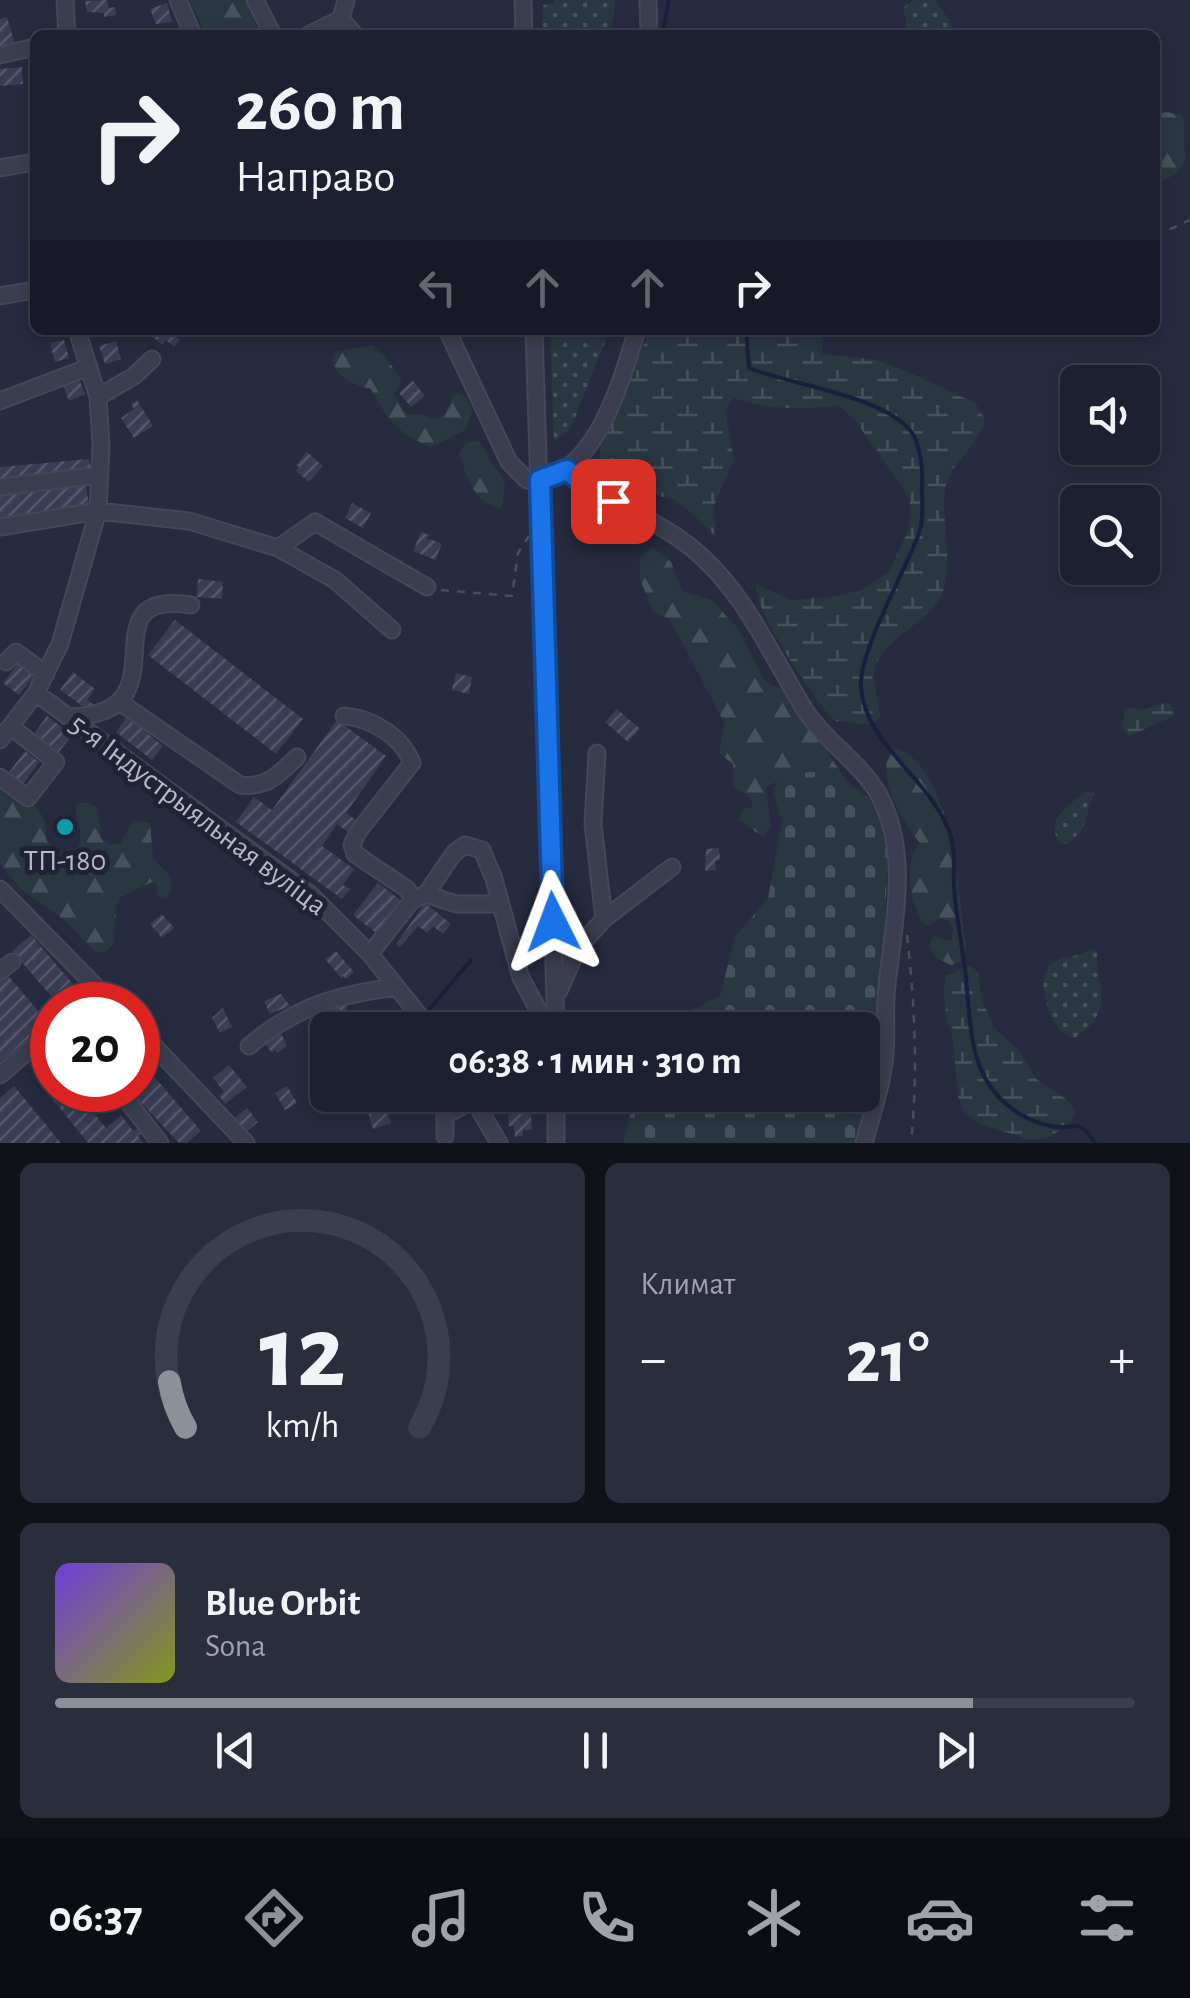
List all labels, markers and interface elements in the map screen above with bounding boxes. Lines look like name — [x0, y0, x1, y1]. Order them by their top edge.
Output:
icon: right — [70, 70, 200, 200]
text: 260 m — [235, 73, 405, 143]
text: Направо — [235, 155, 395, 200]
icon: left — [410, 260, 465, 315]
icon: ahead — [515, 260, 570, 315]
icon: ahead — [620, 260, 675, 315]
icon: right — [725, 260, 780, 315]
map controls — [1060, 365, 1160, 585]
button: sound — [1060, 365, 1160, 465]
pin — [571, 459, 656, 544]
icon: arrive — [586, 474, 641, 529]
button: search — [1060, 485, 1160, 585]
street label: 5-я Індустрыяльная вуліца — [64, 709, 332, 921]
marker: ТП-180 — [54, 816, 76, 838]
place label: ТП-180 — [24, 846, 106, 876]
position arrow — [501, 870, 605, 974]
speed limit sign: 20 — [30, 982, 160, 1112]
text: 06:38 · 1 мин · 310 m — [448, 1043, 742, 1081]
text: Климат — [640, 1268, 735, 1300]
text: 12 — [259, 1302, 346, 1406]
text: 21° — [845, 1321, 930, 1396]
text: − — [640, 1332, 666, 1387]
text: + — [1109, 1332, 1135, 1387]
text: km/h — [266, 1408, 339, 1444]
text: Blue Orbit — [205, 1585, 360, 1623]
text: Sona — [205, 1630, 266, 1662]
icon: previous — [208, 1723, 263, 1778]
icon: pause — [568, 1723, 623, 1778]
icon: next — [928, 1723, 983, 1778]
icon: directions — [239, 1883, 309, 1953]
icon: music — [406, 1883, 476, 1953]
icon: phone — [572, 1883, 642, 1953]
icon: climate — [739, 1883, 809, 1953]
icon: car — [905, 1883, 975, 1953]
icon: filters — [1072, 1883, 1142, 1953]
text: 06:37 — [48, 1895, 143, 1940]

